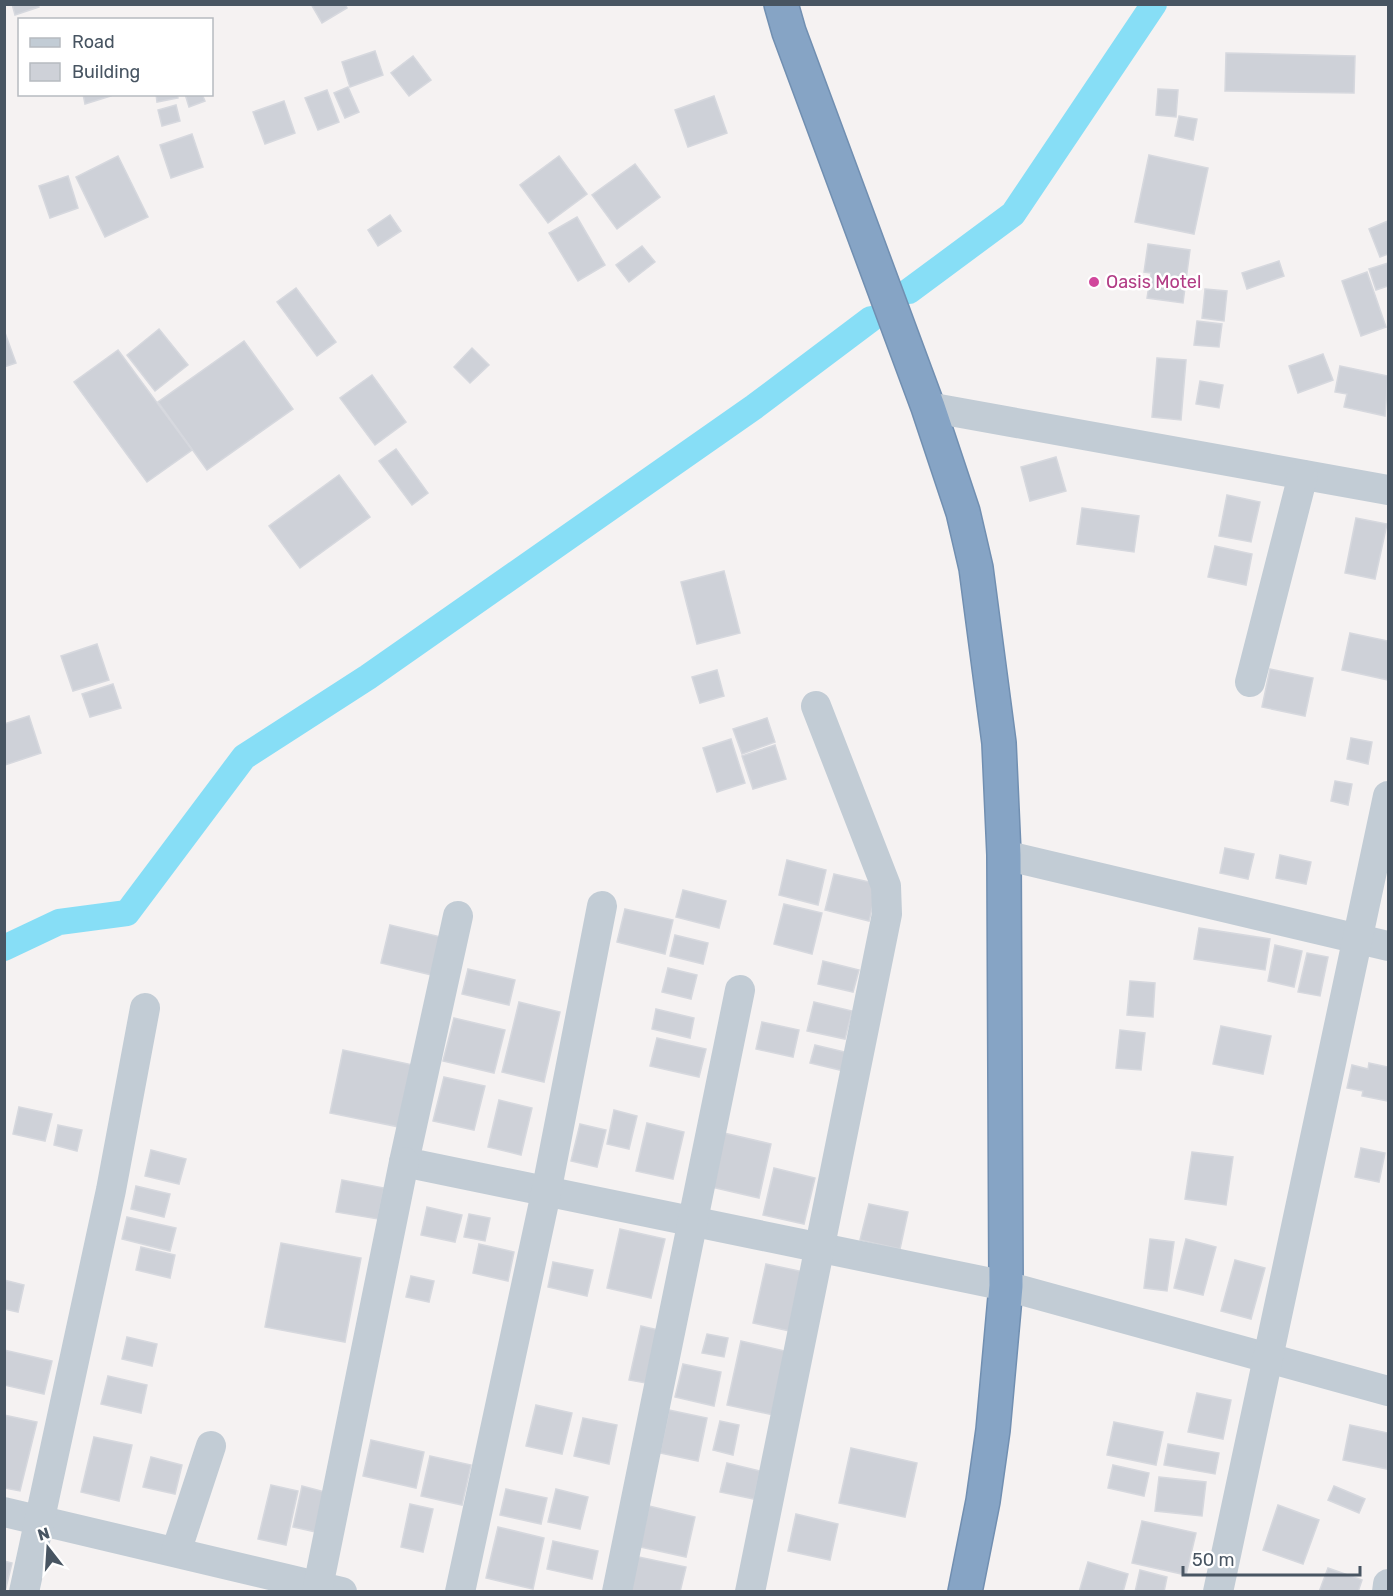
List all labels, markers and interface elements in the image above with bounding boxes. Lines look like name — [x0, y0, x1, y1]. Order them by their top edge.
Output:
legend — [18, 18, 213, 96]
text: Road — [72, 31, 115, 53]
text: Building — [72, 61, 140, 83]
place label: Oasis Motel — [1106, 271, 1201, 293]
marker: Oasis Motel — [1087, 275, 1101, 289]
north arrow — [18, 1518, 78, 1578]
text: N — [35, 1523, 52, 1545]
scale bar — [1183, 1539, 1360, 1577]
text: 50 m — [1192, 1549, 1235, 1571]

